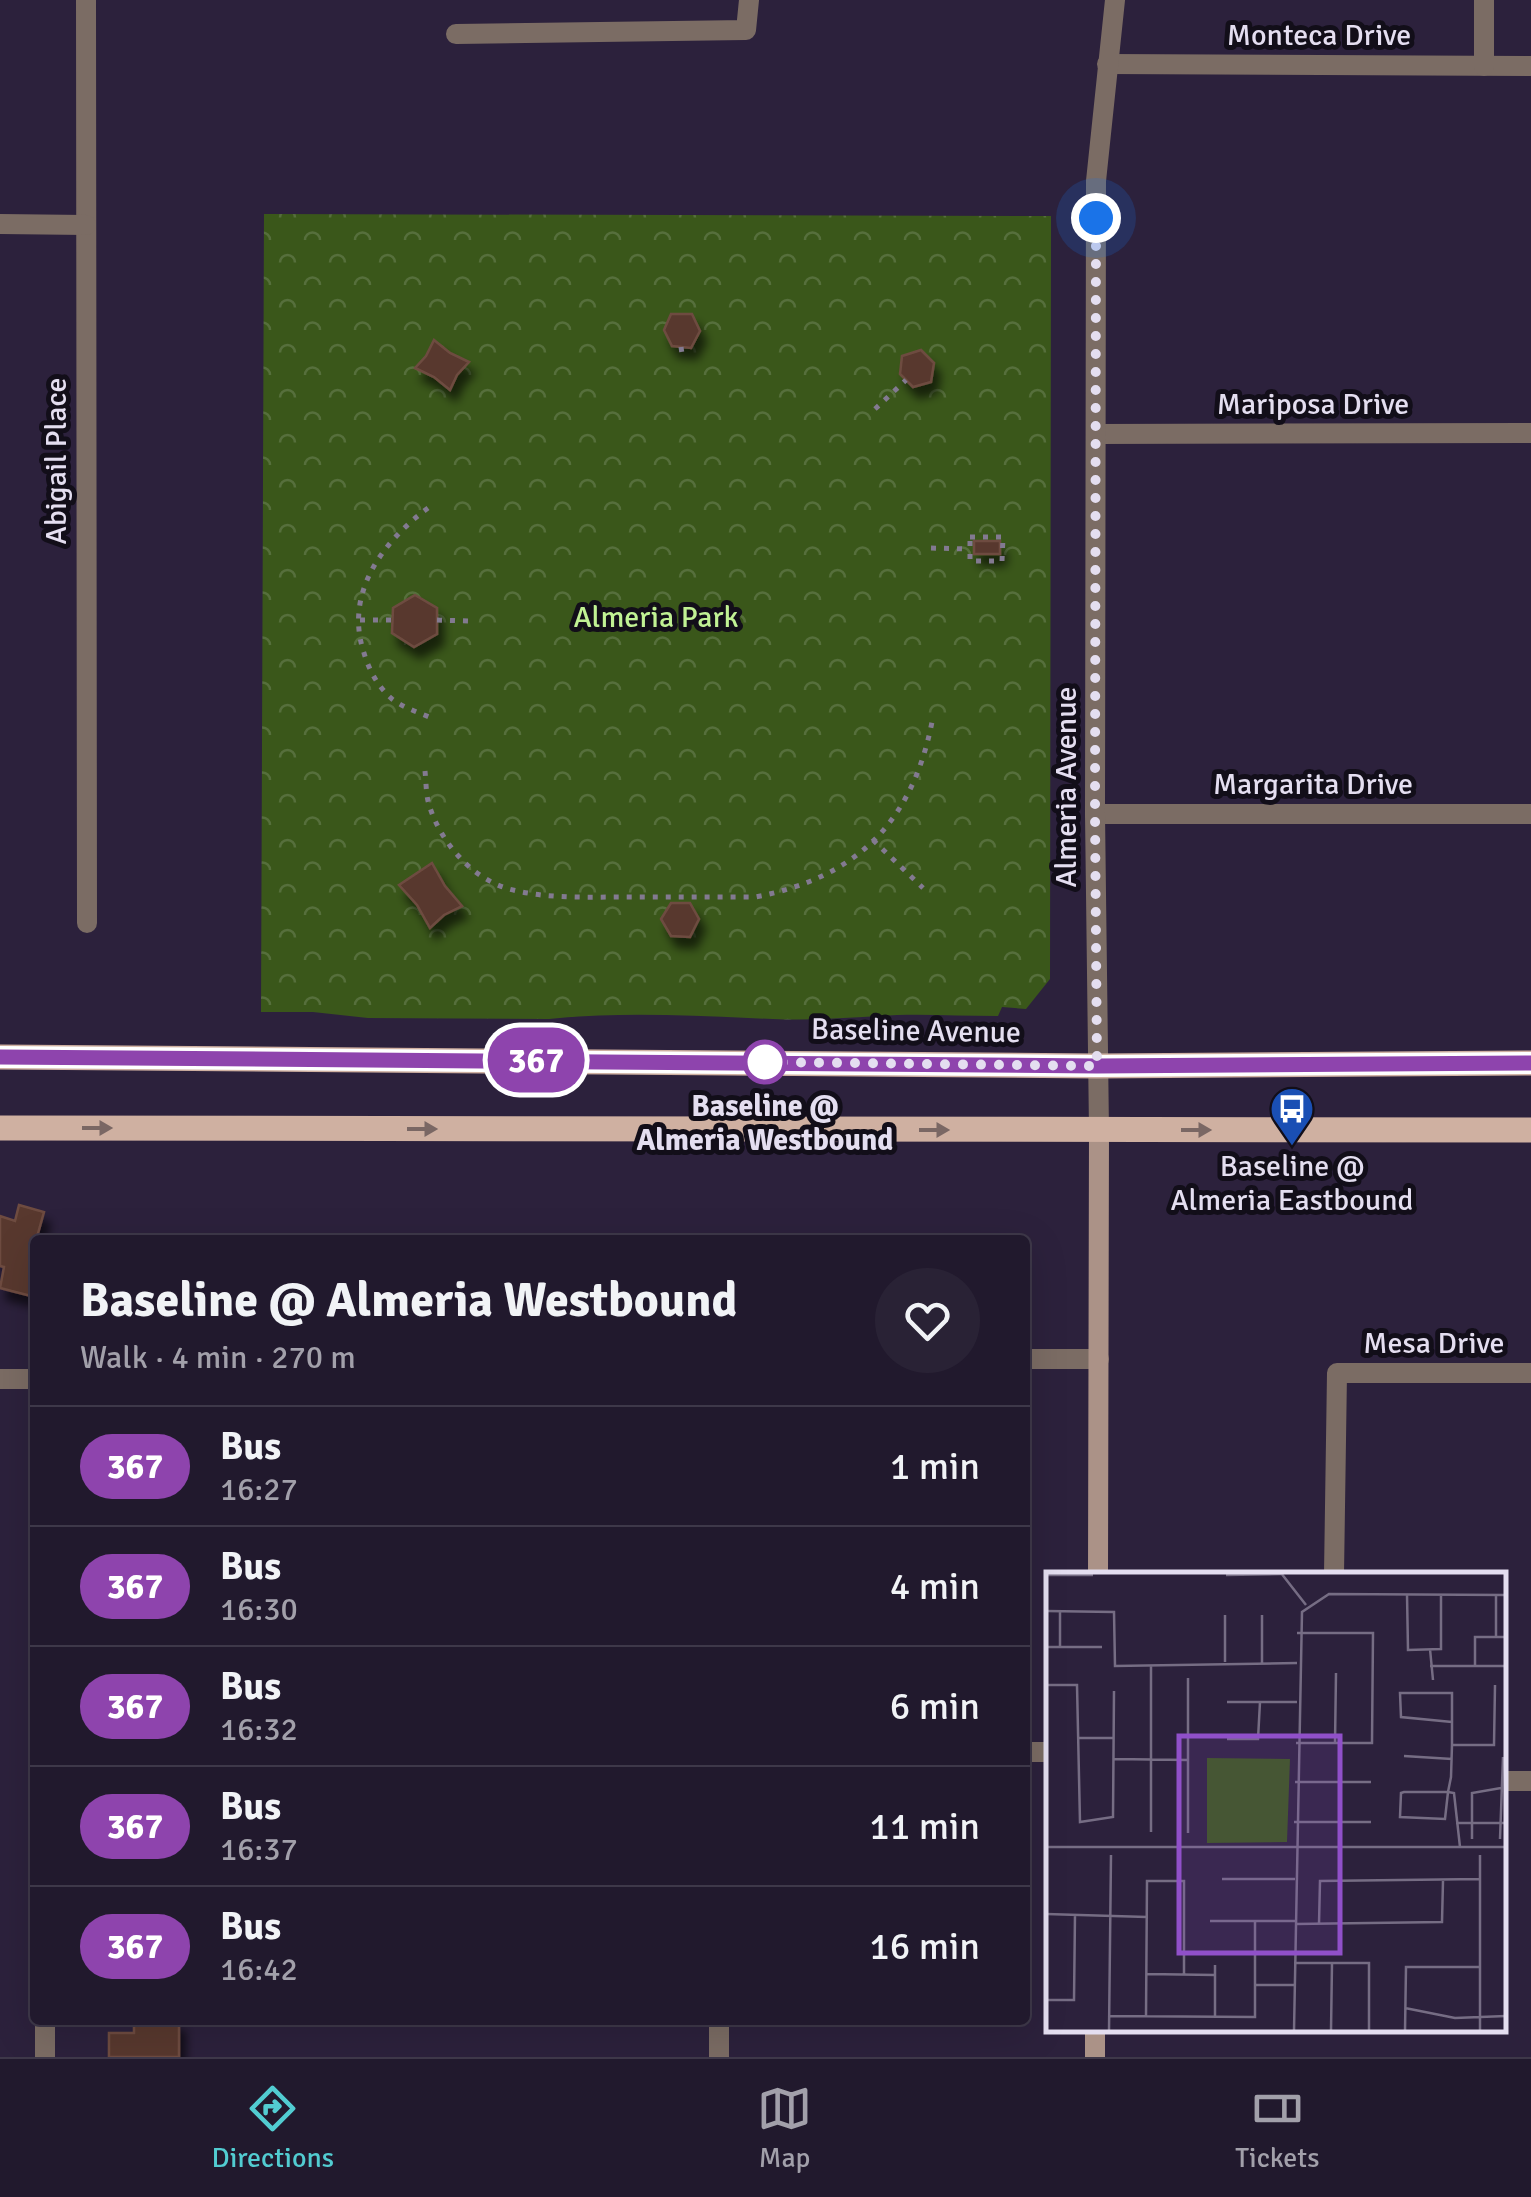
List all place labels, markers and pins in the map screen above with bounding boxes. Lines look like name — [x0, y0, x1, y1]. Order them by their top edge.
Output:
marker: Baseline @ Almeria Westbound — [744, 1041, 786, 1083]
bus stop icon: Baseline @ Almeria Eastbound — [1269, 1086, 1315, 1147]
place label: Baseline @ Almeria Westbound — [637, 1088, 893, 1159]
place label: Baseline @ Almeria Eastbound — [1171, 1148, 1413, 1219]

